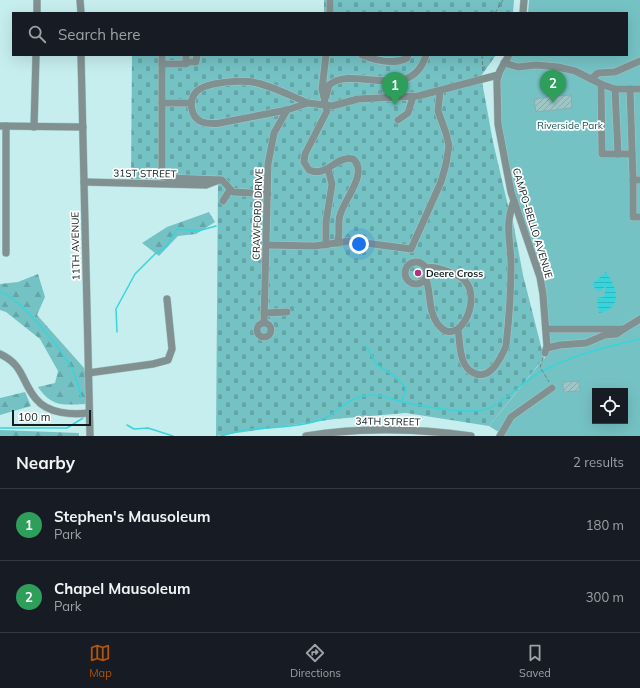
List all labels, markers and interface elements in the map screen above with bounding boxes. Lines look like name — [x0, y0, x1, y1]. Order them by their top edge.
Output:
search box — [12, 12, 628, 56]
icon: search — [26, 23, 48, 45]
text: Search here — [58, 25, 140, 44]
pin: 2 — [540, 70, 566, 103]
pin: 1 — [382, 72, 408, 105]
park label: Riverside Park — [537, 119, 604, 132]
street label: 31ST STREET — [113, 166, 177, 181]
street label: CAMPO-BELLO AVENUE — [510, 166, 556, 280]
street label: CRAWFORD DRIVE — [249, 168, 266, 260]
street label: 11TH AVENUE — [68, 211, 83, 280]
your location — [349, 234, 369, 254]
place label: Deere Cross — [426, 267, 483, 280]
marker: Deere Cross — [413, 268, 423, 278]
map controls — [592, 388, 628, 424]
button: locate — [592, 388, 628, 424]
scale bar — [12, 408, 91, 427]
text: 100 m — [18, 410, 50, 424]
street label: 34TH STREET — [355, 414, 421, 429]
text: Nearby — [16, 452, 75, 473]
text: 2 results — [573, 454, 624, 470]
text: Stephen's Mausoleum — [54, 507, 211, 526]
text: 1 — [25, 517, 33, 533]
text: 180 m — [586, 517, 624, 533]
text: Park — [54, 526, 81, 542]
text: Chapel Mausoleum — [54, 579, 190, 598]
text: 2 — [25, 589, 33, 605]
text: 300 m — [586, 589, 624, 605]
text: Park — [54, 598, 81, 614]
tab: Map — [89, 642, 112, 680]
tab: Directions — [290, 642, 341, 680]
tab: Saved — [519, 642, 551, 680]

